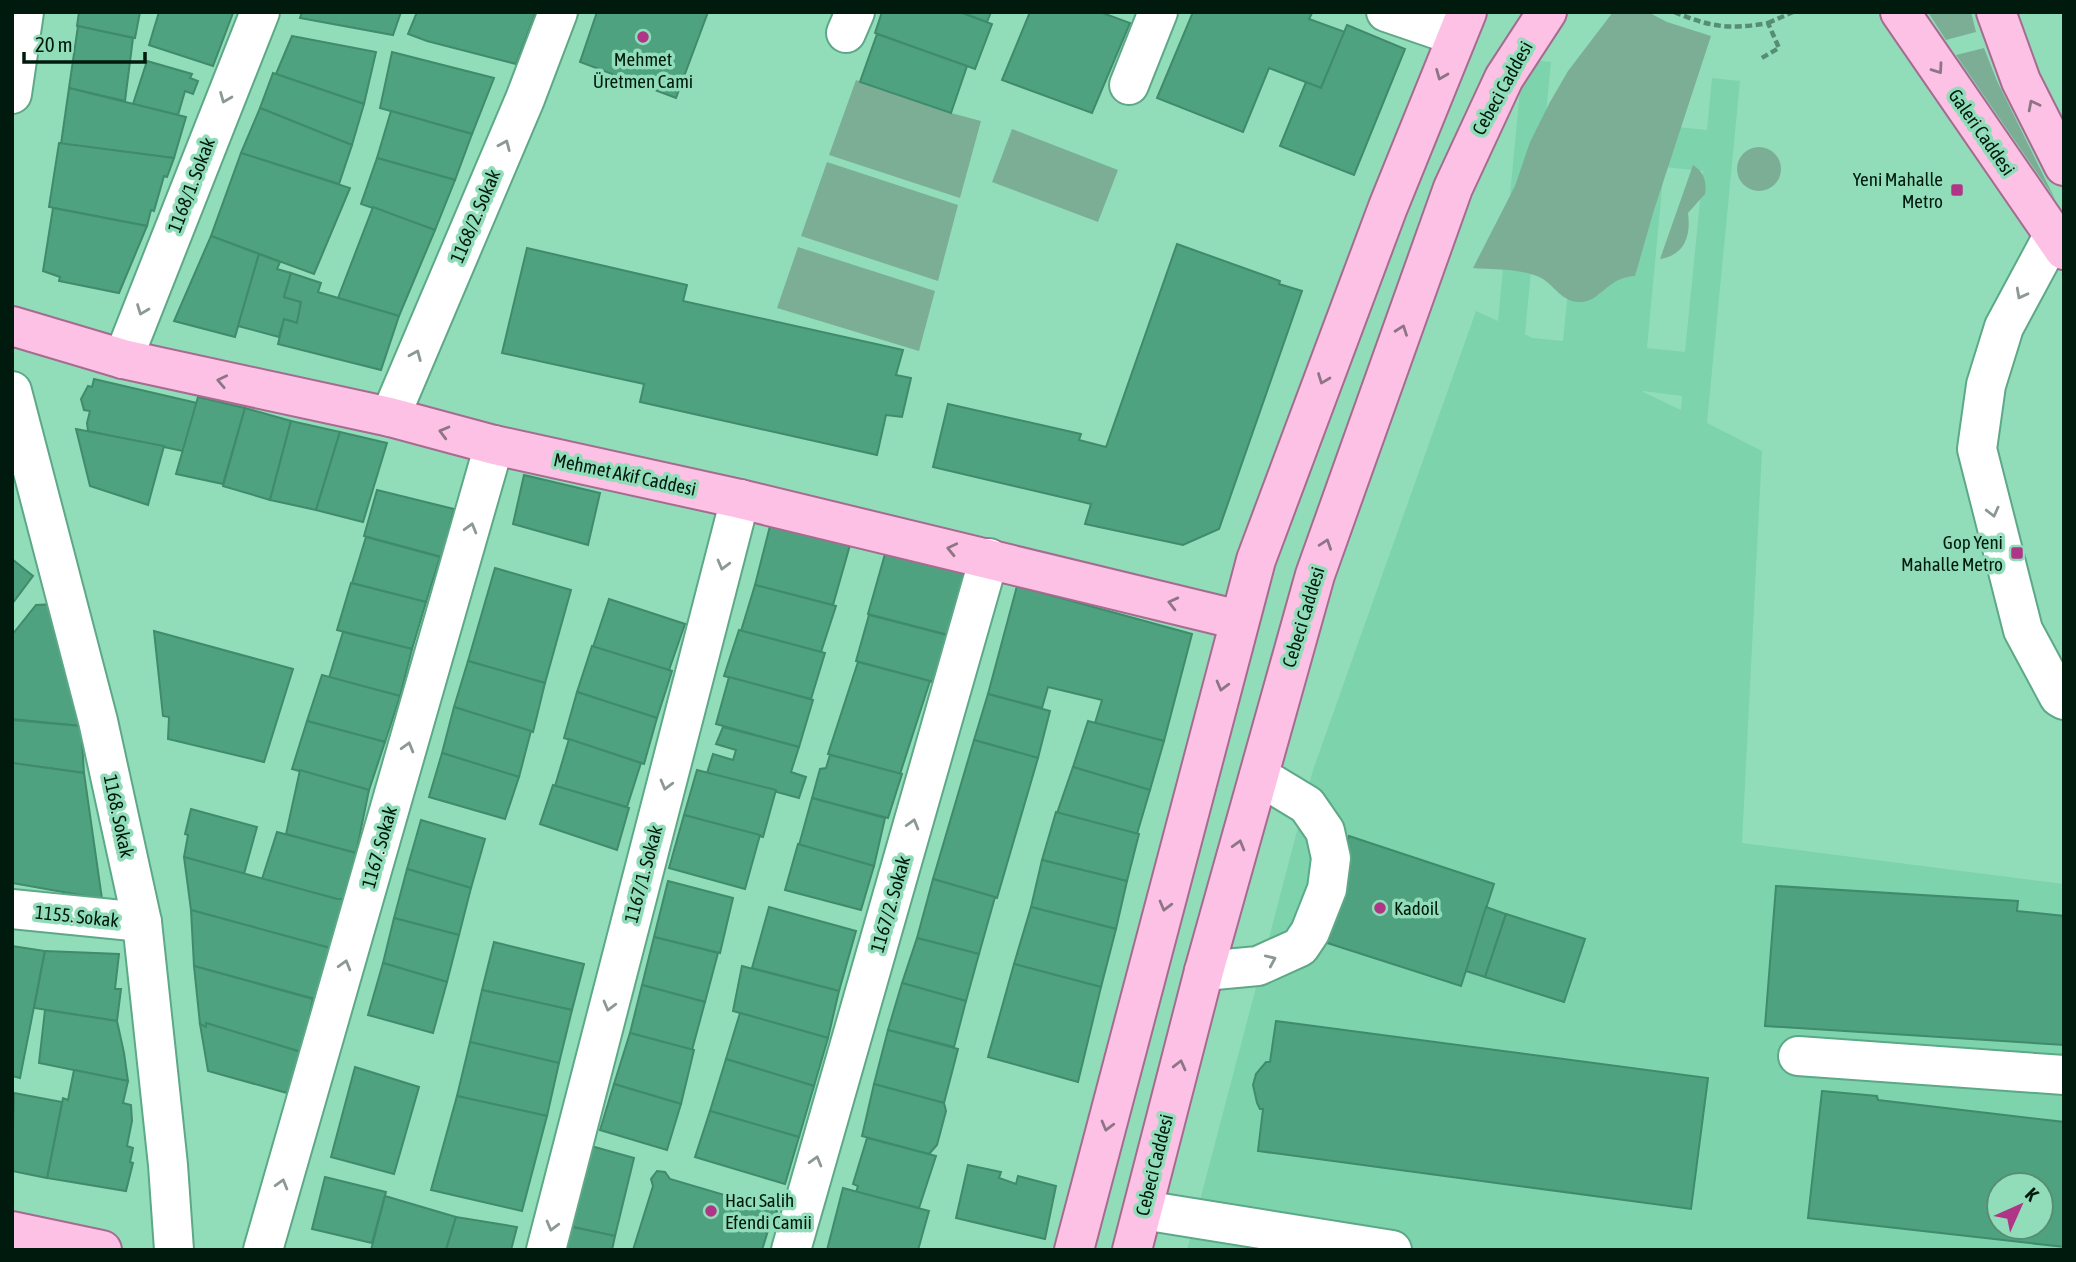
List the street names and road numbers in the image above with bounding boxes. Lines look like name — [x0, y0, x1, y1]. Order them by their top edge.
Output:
street label: Cebeci Caddesi — [1467, 37, 1537, 139]
street label: Galeri Caddesi — [1944, 85, 2020, 179]
street label: 1168/1. Sokak — [163, 134, 219, 235]
street label: 1168/2. Sokak — [445, 165, 505, 266]
street label: Mehmet Akif Caddesi — [552, 448, 698, 500]
street label: Cebeci Caddesi — [1277, 564, 1329, 670]
street label: 1168. Sokak — [99, 773, 139, 860]
street label: 1167. Sokak — [357, 803, 401, 890]
street label: 1167/1. Sokak — [619, 822, 667, 925]
street label: 1167/2. Sokak — [866, 853, 914, 955]
street label: 1155. Sokak — [34, 901, 121, 931]
street label: Cebeci Caddesi — [1131, 1112, 1177, 1218]

